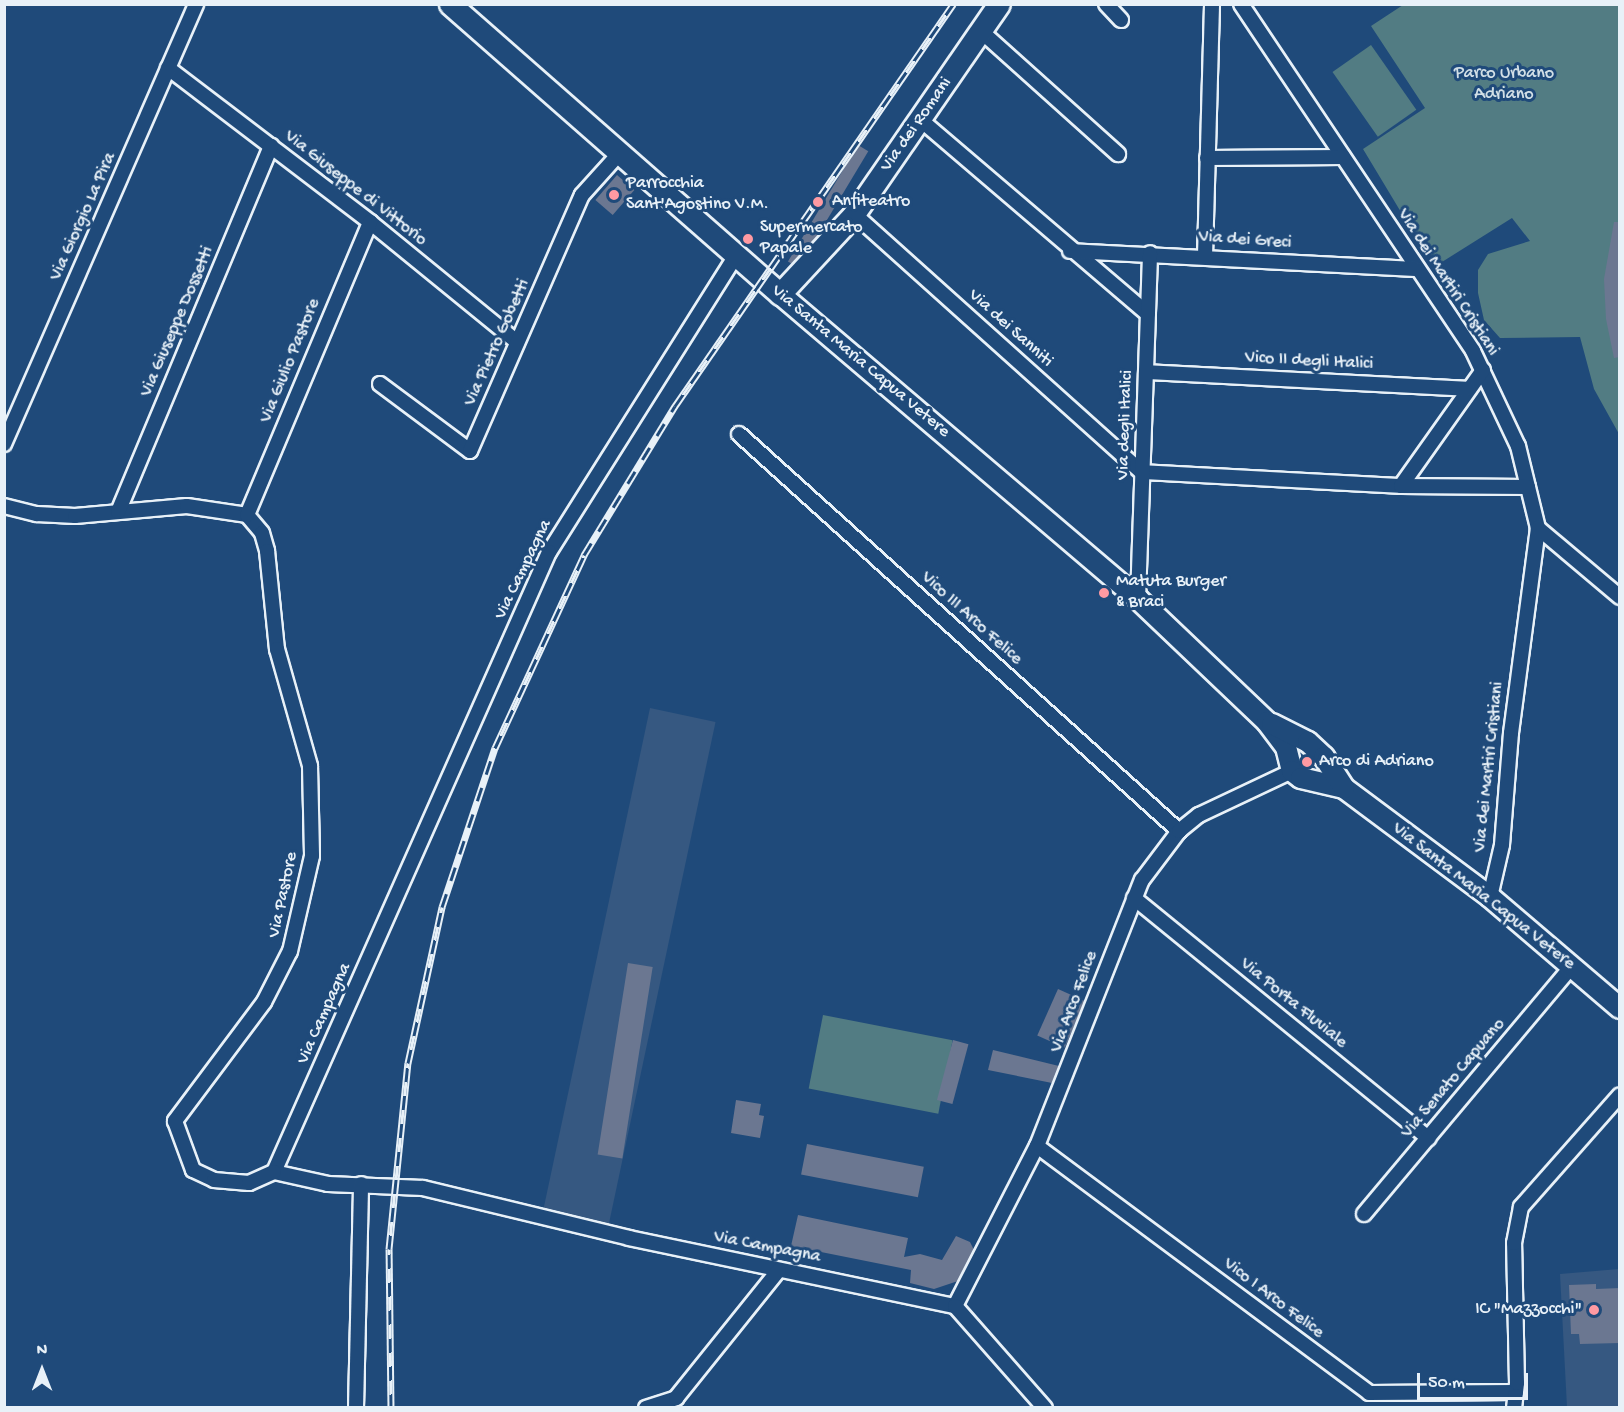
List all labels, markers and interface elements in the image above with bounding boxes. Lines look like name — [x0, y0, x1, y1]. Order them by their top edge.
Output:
park label: Parco Urbano Adriano — [1454, 64, 1554, 106]
street label: Via dei Romani — [877, 74, 957, 176]
street label: Via Giuseppe di Vittorio — [279, 127, 431, 251]
street label: Via Giorgio La Pira — [46, 150, 122, 284]
place label: Parrocchia Sant'Agostino V.M. — [626, 174, 769, 216]
marker: Parrocchia Sant'Agostino V.M. — [607, 188, 621, 202]
place label: Anfiteatro — [832, 191, 910, 213]
marker: Anfiteatro — [809, 193, 827, 211]
street label: Via dei Martiri Cristiani — [1391, 205, 1503, 361]
place label: Supermercato Papale — [760, 218, 863, 260]
street label: Via dei Greci — [1198, 227, 1292, 255]
marker: Supermercato Papale — [741, 232, 755, 246]
street label: Via Giuseppe Dossetti — [137, 244, 219, 400]
street label: Via Pietro Gobetti — [460, 276, 536, 410]
street label: Via Santa Maria Capua Vetere — [766, 281, 954, 443]
street label: Via dei Sanniti — [963, 285, 1057, 373]
street label: Via Giulio Pastore — [256, 296, 326, 426]
street label: Vico II degli Italici — [1244, 348, 1374, 376]
street label: Via degli Italici — [1113, 370, 1139, 480]
street label: Via Campagna — [491, 517, 557, 623]
street label: Vico III Arco Felice — [916, 568, 1026, 670]
place label: Matuta Burger & Braci — [1116, 572, 1226, 614]
marker: Matuta Burger & Braci — [1097, 586, 1111, 600]
street label: Via dei Martiri Cristiani — [1470, 681, 1510, 853]
place label: Arco di Adriano — [1319, 751, 1434, 773]
marker: Arco di Adriano — [1300, 755, 1314, 769]
street label: Via Santa Maria Capua Vetere — [1387, 819, 1579, 975]
street label: Via Pastore — [264, 850, 304, 940]
street label: Via Arco Felice — [1047, 948, 1103, 1056]
street label: Via Porta Fluviale — [1235, 954, 1351, 1054]
street label: Via Campagna — [293, 960, 357, 1068]
street label: Via Senato Capuano — [1397, 1015, 1511, 1143]
street label: Via Campagna — [712, 1227, 822, 1269]
street label: Vico I Arco Felice — [1218, 1254, 1328, 1344]
place label: IC "Mazzocchi" — [1475, 1299, 1582, 1321]
marker: IC "Mazzocchi" — [1587, 1303, 1601, 1317]
north arrow — [12, 1340, 72, 1400]
text: N — [37, 1342, 47, 1361]
scale bar — [1420, 1361, 1531, 1399]
text: 50 m — [1428, 1373, 1465, 1394]

